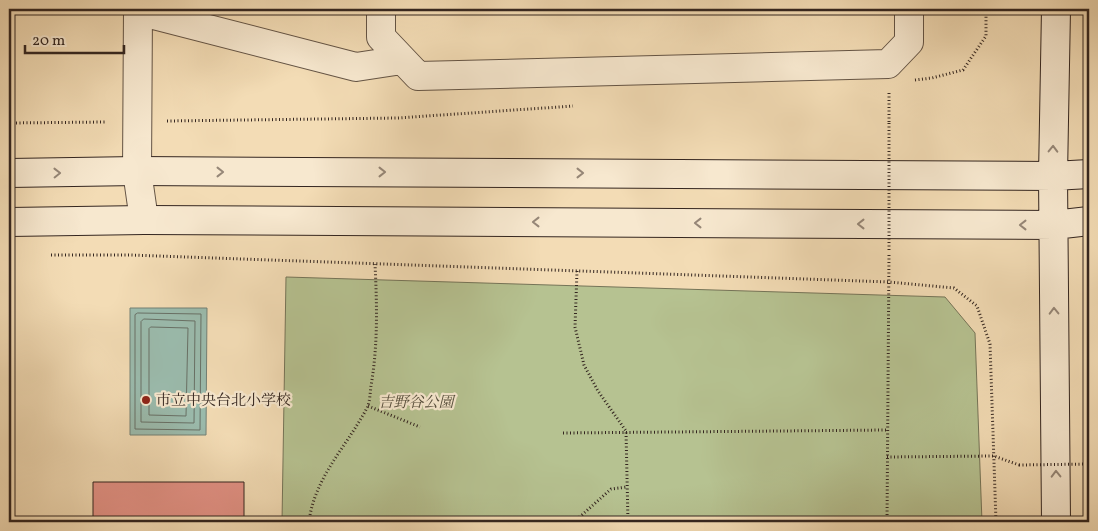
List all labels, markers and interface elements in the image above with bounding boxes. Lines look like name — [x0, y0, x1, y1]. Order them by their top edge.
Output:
scale bar — [25, 22, 124, 54]
text: 20 m — [32, 31, 65, 52]
one-way arrow — [1048, 144, 1059, 152]
one-way arrow — [54, 167, 62, 178]
one-way arrow — [216, 167, 224, 177]
one-way arrow — [379, 167, 387, 178]
one-way arrow — [576, 168, 584, 179]
one-way arrow — [531, 217, 539, 227]
one-way arrow — [694, 218, 702, 228]
one-way arrow — [856, 219, 864, 229]
one-way arrow — [1019, 220, 1026, 230]
one-way arrow — [1049, 307, 1059, 314]
place label: 市立中央台北小学校 — [156, 391, 291, 412]
park label: 吉野谷公園 — [378, 393, 456, 414]
marker: 市立中央台北小学校 — [140, 394, 152, 406]
one-way arrow — [1051, 469, 1061, 477]

